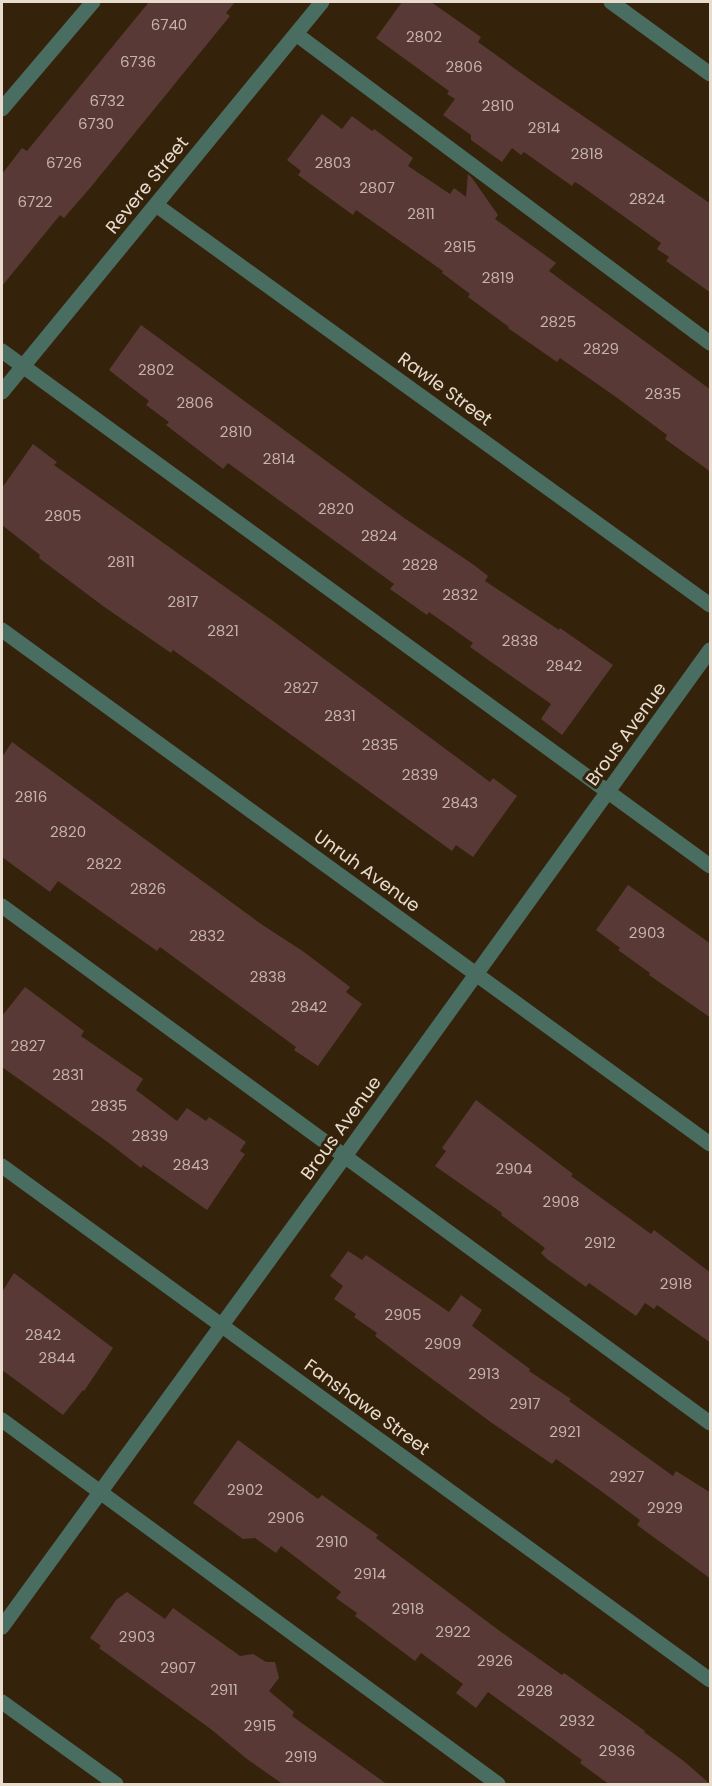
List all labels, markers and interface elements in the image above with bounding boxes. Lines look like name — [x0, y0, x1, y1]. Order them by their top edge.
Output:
house number: 6740 — [151, 14, 187, 35]
house number: 2802 — [406, 26, 442, 47]
house number: 6736 — [120, 51, 156, 72]
house number: 2806 — [445, 56, 483, 77]
house number: 6732 — [89, 90, 125, 111]
house number: 2810 — [482, 95, 514, 116]
house number: 6730 — [78, 113, 114, 134]
house number: 2814 — [528, 117, 560, 138]
street label: Revere Street — [100, 131, 194, 239]
house number: 2818 — [571, 143, 603, 164]
house number: 6726 — [46, 152, 82, 173]
house number: 2803 — [315, 152, 351, 173]
house number: 2807 — [359, 177, 395, 198]
house number: 2824 — [629, 188, 665, 209]
house number: 6722 — [18, 191, 52, 212]
house number: 2811 — [407, 203, 435, 224]
house number: 2815 — [444, 236, 476, 257]
house number: 2819 — [482, 267, 514, 288]
house number: 2825 — [540, 311, 576, 332]
house number: 2829 — [583, 338, 619, 359]
street label: Rawle Street — [393, 346, 498, 431]
house number: 2802 — [138, 359, 174, 380]
house number: 2835 — [645, 383, 681, 404]
house number: 2806 — [176, 392, 214, 413]
house number: 2810 — [220, 421, 252, 442]
house number: 2814 — [263, 448, 295, 469]
house number: 2820 — [318, 498, 354, 519]
house number: 2805 — [45, 505, 81, 526]
house number: 2824 — [361, 525, 397, 546]
house number: 2811 — [107, 551, 135, 572]
house number: 2828 — [402, 554, 438, 575]
house number: 2832 — [442, 584, 478, 605]
house number: 2817 — [167, 591, 199, 612]
house number: 2821 — [207, 620, 239, 641]
house number: 2838 — [502, 630, 538, 651]
house number: 2842 — [546, 655, 582, 676]
house number: 2827 — [284, 677, 318, 698]
street label: Brous Avenue — [579, 677, 672, 791]
house number: 2831 — [324, 705, 356, 726]
house number: 2835 — [362, 734, 398, 755]
house number: 2839 — [402, 764, 438, 785]
house number: 2816 — [15, 786, 47, 807]
house number: 2843 — [442, 792, 478, 813]
house number: 2820 — [50, 821, 86, 842]
street label: Unruh Avenue — [309, 824, 426, 918]
house number: 2822 — [86, 853, 122, 874]
house number: 2826 — [130, 878, 166, 899]
house number: 2903 — [629, 922, 665, 943]
house number: 2832 — [189, 925, 225, 946]
house number: 2838 — [250, 966, 286, 987]
house number: 2842 — [291, 996, 327, 1017]
house number: 2827 — [11, 1035, 45, 1056]
house number: 2831 — [52, 1064, 84, 1085]
street label: Brous Avenue — [294, 1071, 387, 1185]
house number: 2835 — [91, 1095, 127, 1116]
house number: 2839 — [132, 1125, 168, 1146]
house number: 2843 — [173, 1154, 209, 1175]
house number: 2904 — [496, 1158, 532, 1179]
house number: 2908 — [543, 1191, 579, 1212]
house number: 2912 — [584, 1232, 616, 1253]
house number: 2918 — [660, 1273, 692, 1294]
house number: 2905 — [385, 1304, 421, 1325]
house number: 2842 — [25, 1324, 61, 1345]
house number: 2909 — [425, 1333, 461, 1354]
house number: 2844 — [39, 1347, 75, 1368]
street label: Fanshawe Street — [300, 1353, 435, 1461]
house number: 2913 — [468, 1363, 500, 1384]
house number: 2917 — [509, 1393, 541, 1414]
house number: 2921 — [549, 1421, 581, 1442]
house number: 2927 — [610, 1466, 644, 1487]
house number: 2902 — [227, 1479, 263, 1500]
house number: 2929 — [647, 1497, 683, 1518]
house number: 2906 — [267, 1507, 305, 1528]
house number: 2910 — [316, 1531, 348, 1552]
house number: 2914 — [354, 1563, 386, 1584]
house number: 2918 — [392, 1598, 424, 1619]
house number: 2922 — [435, 1621, 471, 1642]
house number: 2903 — [119, 1626, 155, 1647]
house number: 2926 — [477, 1650, 513, 1671]
house number: 2907 — [160, 1657, 196, 1678]
house number: 2911 — [210, 1679, 238, 1700]
house number: 2928 — [517, 1680, 553, 1701]
house number: 2932 — [559, 1710, 595, 1731]
house number: 2915 — [244, 1715, 276, 1736]
house number: 2936 — [599, 1740, 635, 1761]
house number: 2919 — [285, 1746, 317, 1767]

